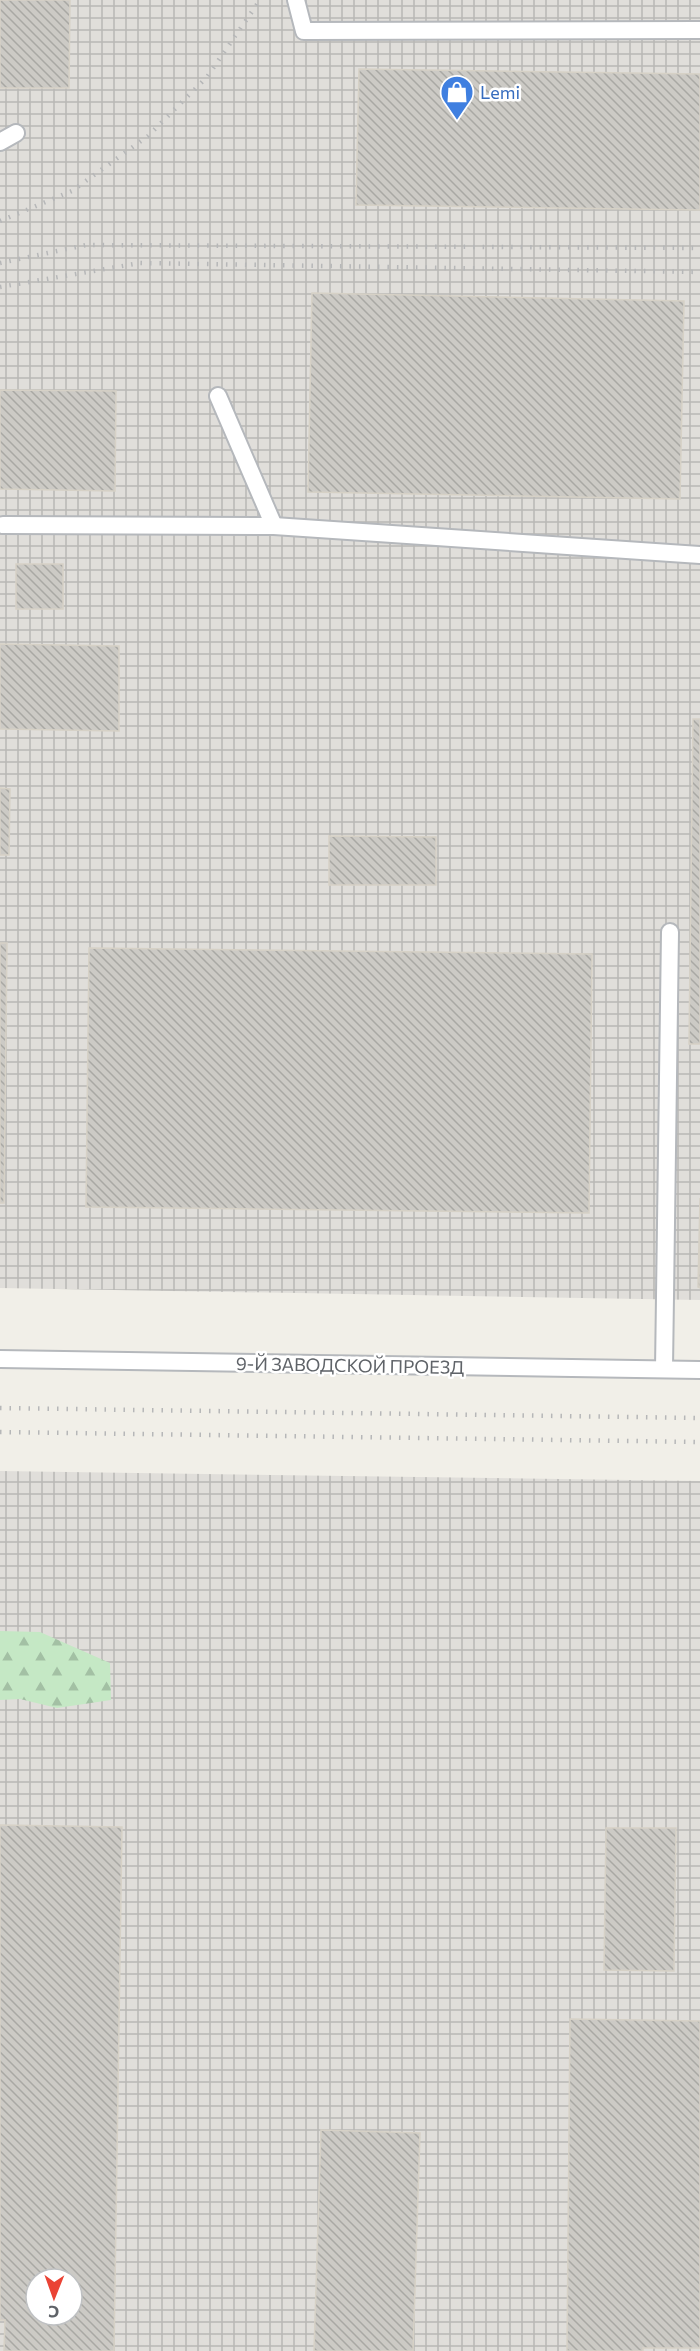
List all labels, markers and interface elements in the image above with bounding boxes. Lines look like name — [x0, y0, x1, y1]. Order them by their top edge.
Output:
shop icon: Lemi — [439, 74, 475, 121]
place label: Lemi — [480, 81, 520, 103]
street label: 9-Й ЗАВОДСКОЙ ПРОЕЗД — [236, 1352, 464, 1378]
north arrow — [24, 2267, 84, 2327]
text: С — [48, 2303, 59, 2322]

